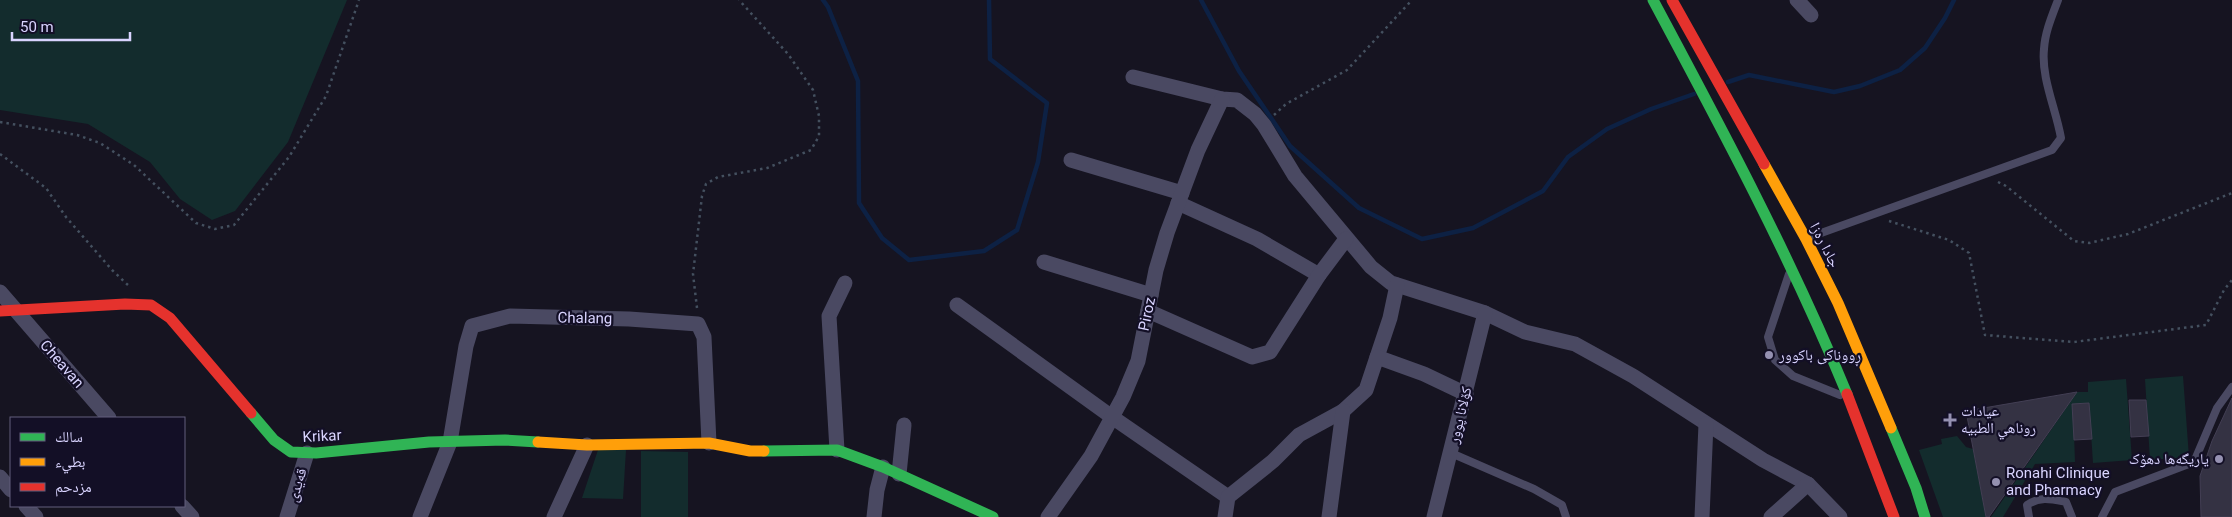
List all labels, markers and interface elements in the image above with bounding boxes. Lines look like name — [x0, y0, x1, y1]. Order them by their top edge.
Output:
scale bar — [12, 10, 130, 42]
text: 50 m — [20, 18, 54, 36]
street label: جادا ره‌زا — [1806, 219, 1844, 271]
street label: Piroz — [1135, 296, 1159, 332]
street label: Chalang — [557, 309, 613, 327]
street label: Cheavan — [36, 336, 88, 392]
place label: ڕووناکی باکوور — [1778, 346, 1861, 367]
marker: ڕووناکی باکوور — [1763, 349, 1775, 361]
street label: کۆلانا پوور — [1444, 385, 1476, 446]
place label: عيادات روناهي الطبيه — [1961, 402, 2036, 440]
marker: عيادات روناهي الطبيه — [1943, 413, 1957, 427]
legend — [10, 417, 185, 507]
street label: Krikar — [302, 426, 342, 446]
text: سالك — [55, 428, 83, 446]
place label: یاریگەھا دھۆک — [2129, 450, 2209, 468]
text: بطيء — [55, 453, 85, 474]
marker: یاریگەھا دھۆک — [2213, 453, 2225, 465]
place label: Ronahi Clinique and Pharmacy — [2006, 464, 2110, 499]
street label: قەیدی — [283, 466, 312, 504]
marker: Ronahi Clinique and Pharmacy — [1990, 476, 2002, 488]
text: مزدحم — [55, 478, 92, 497]

